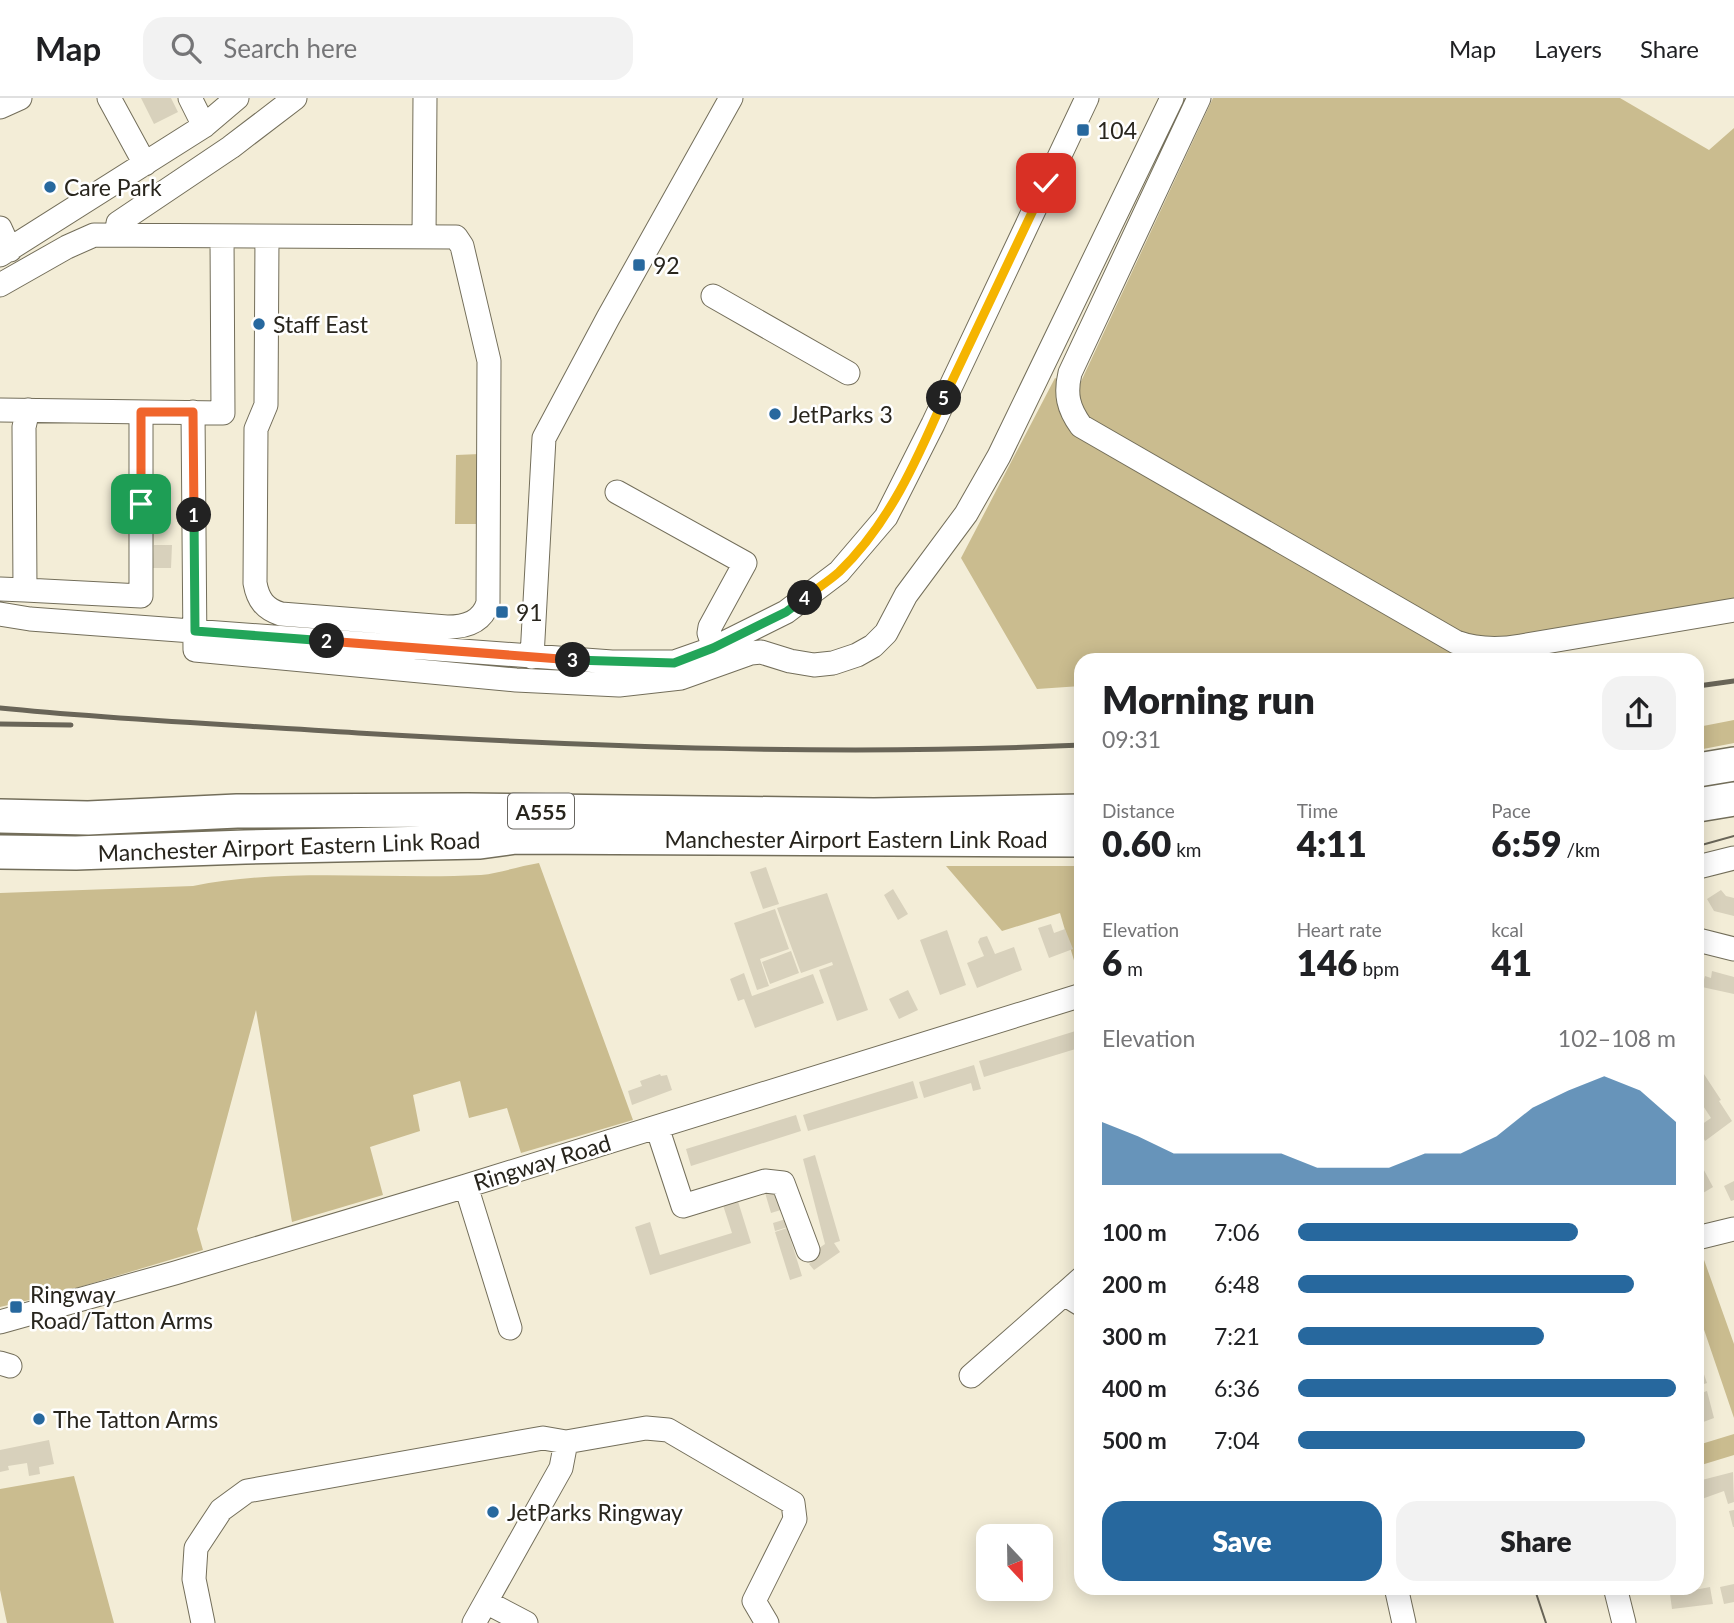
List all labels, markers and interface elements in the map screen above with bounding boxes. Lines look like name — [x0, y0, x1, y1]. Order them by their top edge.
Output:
search box — [143, 17, 633, 80]
text: Map — [35, 28, 101, 68]
icon: search — [167, 29, 205, 67]
text: Search here — [223, 32, 357, 64]
text: Map — [1449, 34, 1496, 63]
text: Layers — [1534, 34, 1602, 63]
text: Share — [1640, 34, 1699, 63]
place label: 104 — [1097, 116, 1137, 144]
marker: 104 — [1075, 122, 1091, 138]
pin — [1016, 153, 1076, 213]
icon: check — [1027, 164, 1065, 202]
place label: Care Park — [64, 173, 162, 201]
marker: Care Park — [42, 179, 58, 195]
place label: 92 — [653, 251, 680, 279]
marker: 92 — [631, 257, 647, 273]
place label: Staff East — [273, 310, 369, 338]
marker: Staff East — [251, 316, 267, 332]
pin: 5 — [926, 380, 962, 416]
text: 5 — [938, 386, 949, 409]
place label: JetParks 3 — [789, 400, 893, 428]
marker: JetParks 3 — [767, 406, 783, 422]
pin — [111, 474, 171, 534]
icon: arrive — [122, 485, 160, 523]
pin: 1 — [176, 498, 212, 532]
text: 1 — [188, 503, 199, 526]
pin: 4 — [788, 580, 822, 616]
text: 4 — [799, 586, 810, 609]
place label: 91 — [516, 598, 543, 626]
marker: 91 — [494, 604, 510, 620]
pin: 2 — [310, 624, 344, 658]
text: 2 — [321, 629, 332, 652]
pin: 3 — [556, 642, 590, 678]
text: 3 — [567, 648, 578, 671]
text: Morning run — [1102, 676, 1315, 722]
button: share — [1602, 676, 1676, 750]
text: 09:31 — [1102, 725, 1161, 753]
road number: A555 — [508, 794, 574, 828]
text: Distance — [1102, 799, 1175, 822]
text: Time — [1297, 799, 1338, 822]
text: Pace — [1491, 799, 1531, 822]
text: 0.60 — [1102, 822, 1171, 864]
text: 4:11 — [1297, 822, 1367, 864]
text: 6:59 — [1491, 822, 1562, 864]
street label: Manchester Airport Eastern Link Road — [97, 825, 481, 867]
street label: Manchester Airport Eastern Link Road — [664, 825, 1048, 853]
text: km — [1171, 838, 1201, 861]
text: /km — [1562, 838, 1600, 861]
text: Elevation — [1102, 918, 1179, 941]
text: Heart rate — [1297, 918, 1382, 941]
text: kcal — [1491, 918, 1523, 941]
text: 6 — [1102, 941, 1122, 983]
text: 146 — [1297, 941, 1358, 983]
text: 41 — [1491, 941, 1532, 983]
text: m — [1122, 957, 1143, 980]
text: bpm — [1358, 957, 1399, 980]
text: Elevation — [1102, 1024, 1195, 1052]
text: 102–108 m — [1558, 1024, 1676, 1052]
street label: Ringway Road — [470, 1128, 614, 1196]
text: 100 m — [1102, 1218, 1167, 1246]
text: 7:06 — [1214, 1218, 1260, 1246]
text: 200 m — [1102, 1270, 1167, 1298]
text: 6:48 — [1214, 1270, 1260, 1298]
place label: Ringway Road/Tatton Arms — [30, 1280, 213, 1334]
marker: Ringway Road/Tatton Arms — [8, 1299, 24, 1315]
text: 300 m — [1102, 1322, 1167, 1350]
text: 7:21 — [1214, 1322, 1260, 1350]
text: 400 m — [1102, 1374, 1167, 1402]
text: 6:36 — [1214, 1374, 1260, 1402]
place label: The Tatton Arms — [53, 1405, 218, 1433]
marker: The Tatton Arms — [31, 1411, 47, 1427]
text: 500 m — [1102, 1426, 1167, 1454]
text: 7:04 — [1214, 1426, 1260, 1454]
place label: JetParks Ringway — [507, 1498, 683, 1526]
button: Save — [1102, 1501, 1382, 1581]
button: Share — [1396, 1501, 1676, 1581]
marker: JetParks Ringway — [485, 1504, 501, 1520]
north arrow — [976, 1524, 1054, 1601]
map controls — [976, 1524, 1053, 1601]

